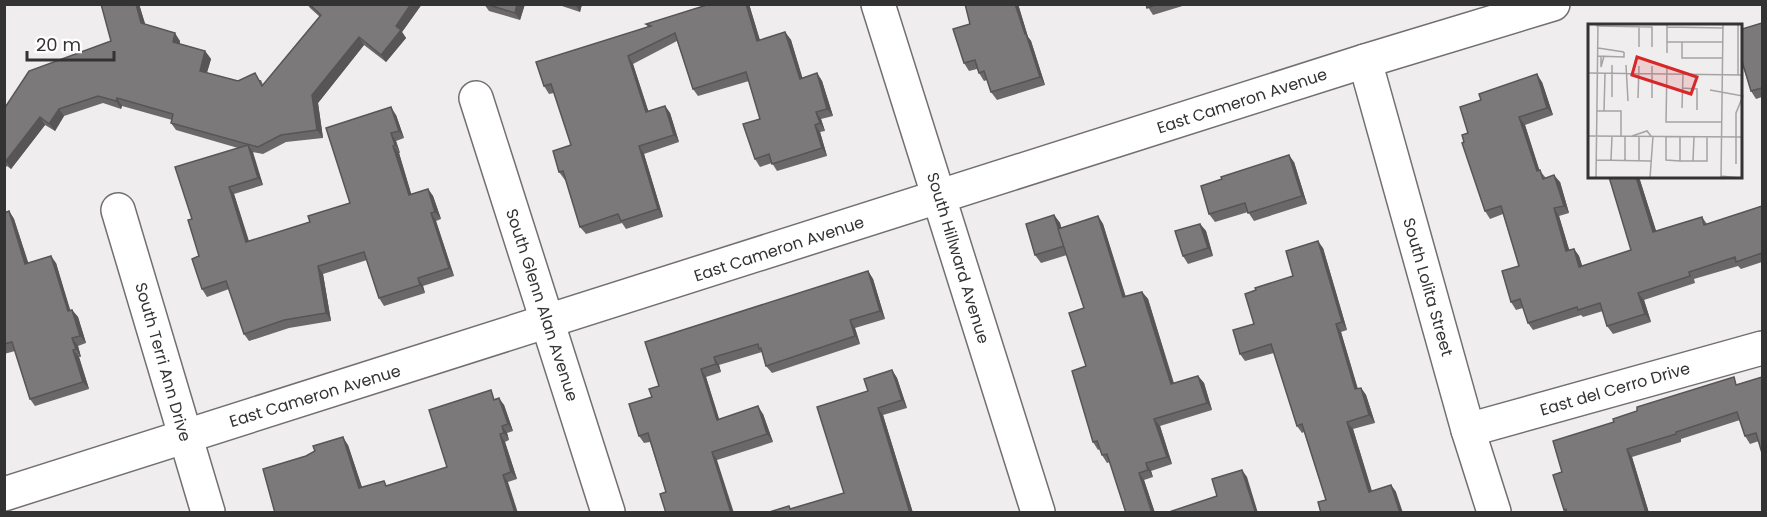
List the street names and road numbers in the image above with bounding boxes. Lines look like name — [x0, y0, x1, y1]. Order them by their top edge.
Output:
street label: East Cameron Avenue — [1154, 63, 1330, 139]
street label: South Hillward Avenue — [921, 169, 995, 347]
street label: South Glenn Alan Avenue — [500, 206, 584, 404]
street label: East Cameron Avenue — [691, 211, 867, 287]
street label: South Lolita Street — [1397, 215, 1459, 359]
street label: South Terri Ann Drive — [129, 280, 197, 444]
street label: East del Cerro Drive — [1537, 357, 1693, 421]
street label: East Cameron Avenue — [227, 359, 403, 433]

